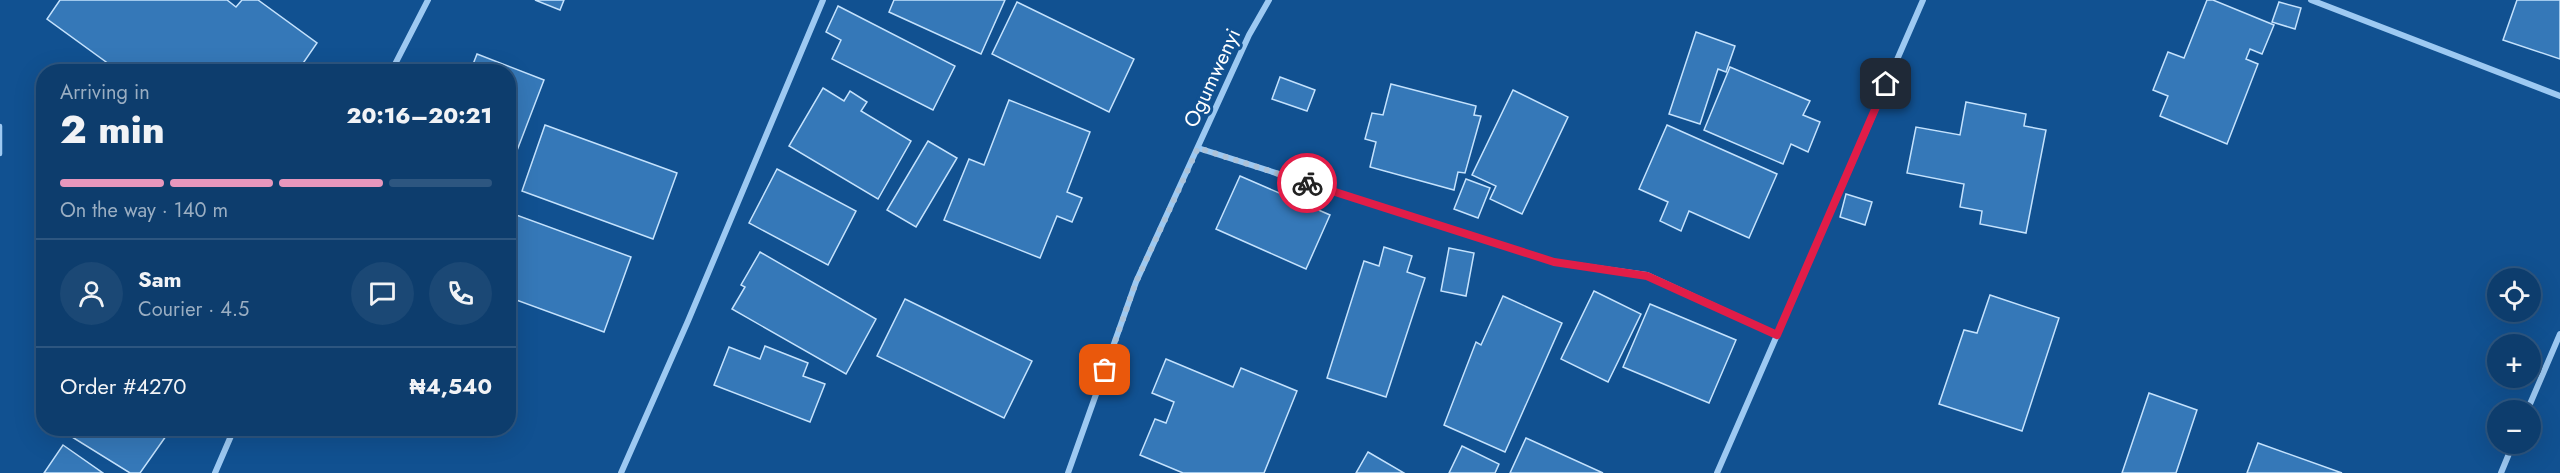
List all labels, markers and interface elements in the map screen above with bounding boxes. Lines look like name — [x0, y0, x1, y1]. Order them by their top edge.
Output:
street label: Ogumwenyi — [1176, 24, 1248, 132]
pin — [1860, 58, 1911, 109]
icon: home — [1869, 67, 1902, 100]
text: Arriving in — [60, 78, 150, 107]
text: 20:16–20:21 — [347, 99, 492, 131]
text: 2 min — [60, 101, 165, 158]
courier — [1277, 153, 1337, 213]
icon: bike — [1291, 167, 1324, 200]
text: On the way · 140 m — [60, 196, 228, 225]
button: person — [60, 262, 123, 325]
button: chat — [351, 262, 414, 325]
button: phone — [429, 262, 492, 325]
text: Sam — [138, 263, 182, 295]
map controls — [2487, 268, 2541, 454]
button: locate — [2487, 268, 2541, 322]
text: Courier · 4.5 — [138, 295, 249, 324]
button: + — [2487, 334, 2541, 388]
pin — [1079, 344, 1130, 395]
icon: bag — [1088, 353, 1121, 386]
text: Order #4270 — [60, 370, 186, 402]
text: ₦4,540 — [410, 370, 492, 402]
button: − — [2487, 400, 2541, 454]

